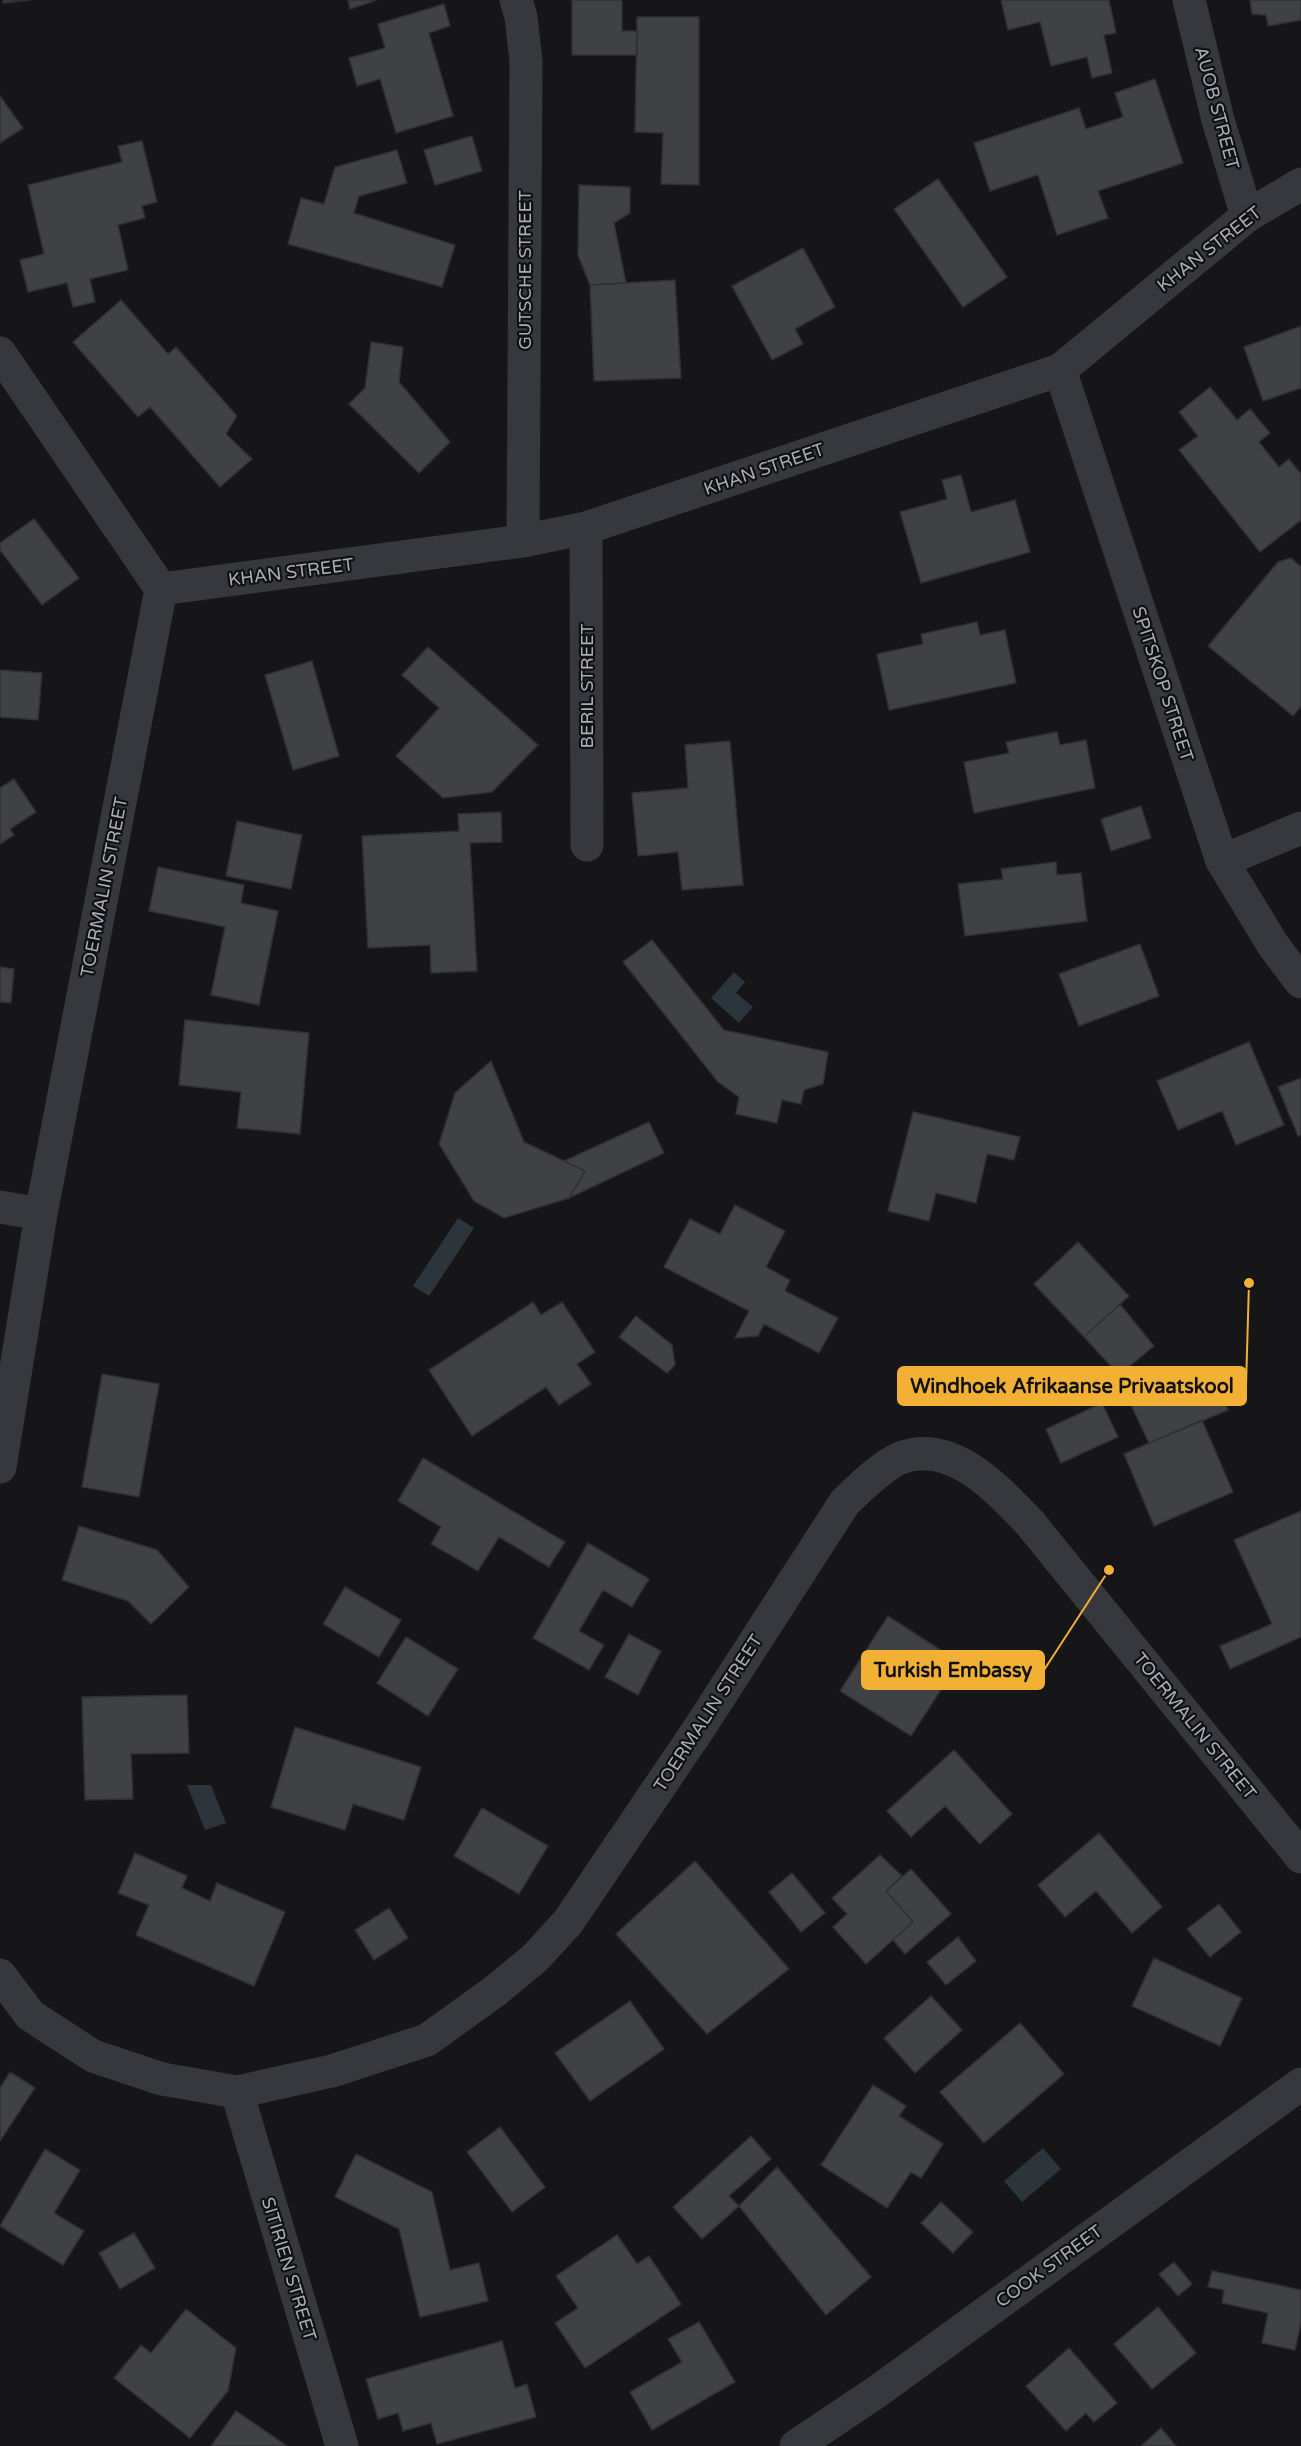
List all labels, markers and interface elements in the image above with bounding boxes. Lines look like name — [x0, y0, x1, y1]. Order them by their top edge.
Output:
street label: AUOB STREET — [1190, 44, 1244, 172]
street label: GUTSCHE STREET — [514, 190, 536, 350]
street label: KHAN STREET — [1152, 201, 1266, 297]
street label: KHAN STREET — [701, 438, 827, 500]
street label: KHAN STREET — [227, 553, 355, 591]
street label: SPITSKOP STREET — [1128, 604, 1198, 764]
street label: BERIL STREET — [576, 623, 598, 749]
street label: TOERMALIN STREET — [76, 795, 132, 979]
callout: Windhoek Afrikaanse Privaatskool — [898, 1367, 1246, 1405]
text: Windhoek Afrikaanse Privaatskool — [910, 1375, 1234, 1399]
street label: TOERMALIN STREET — [649, 1630, 767, 1796]
street label: TOERMALIN STREET — [1129, 1648, 1261, 1804]
callout: Turkish Embassy — [862, 1651, 1044, 1689]
text: Turkish Embassy — [873, 1659, 1032, 1683]
street label: SITIRIEN STREET — [257, 2195, 321, 2343]
street label: COOK STREET — [991, 2220, 1107, 2312]

